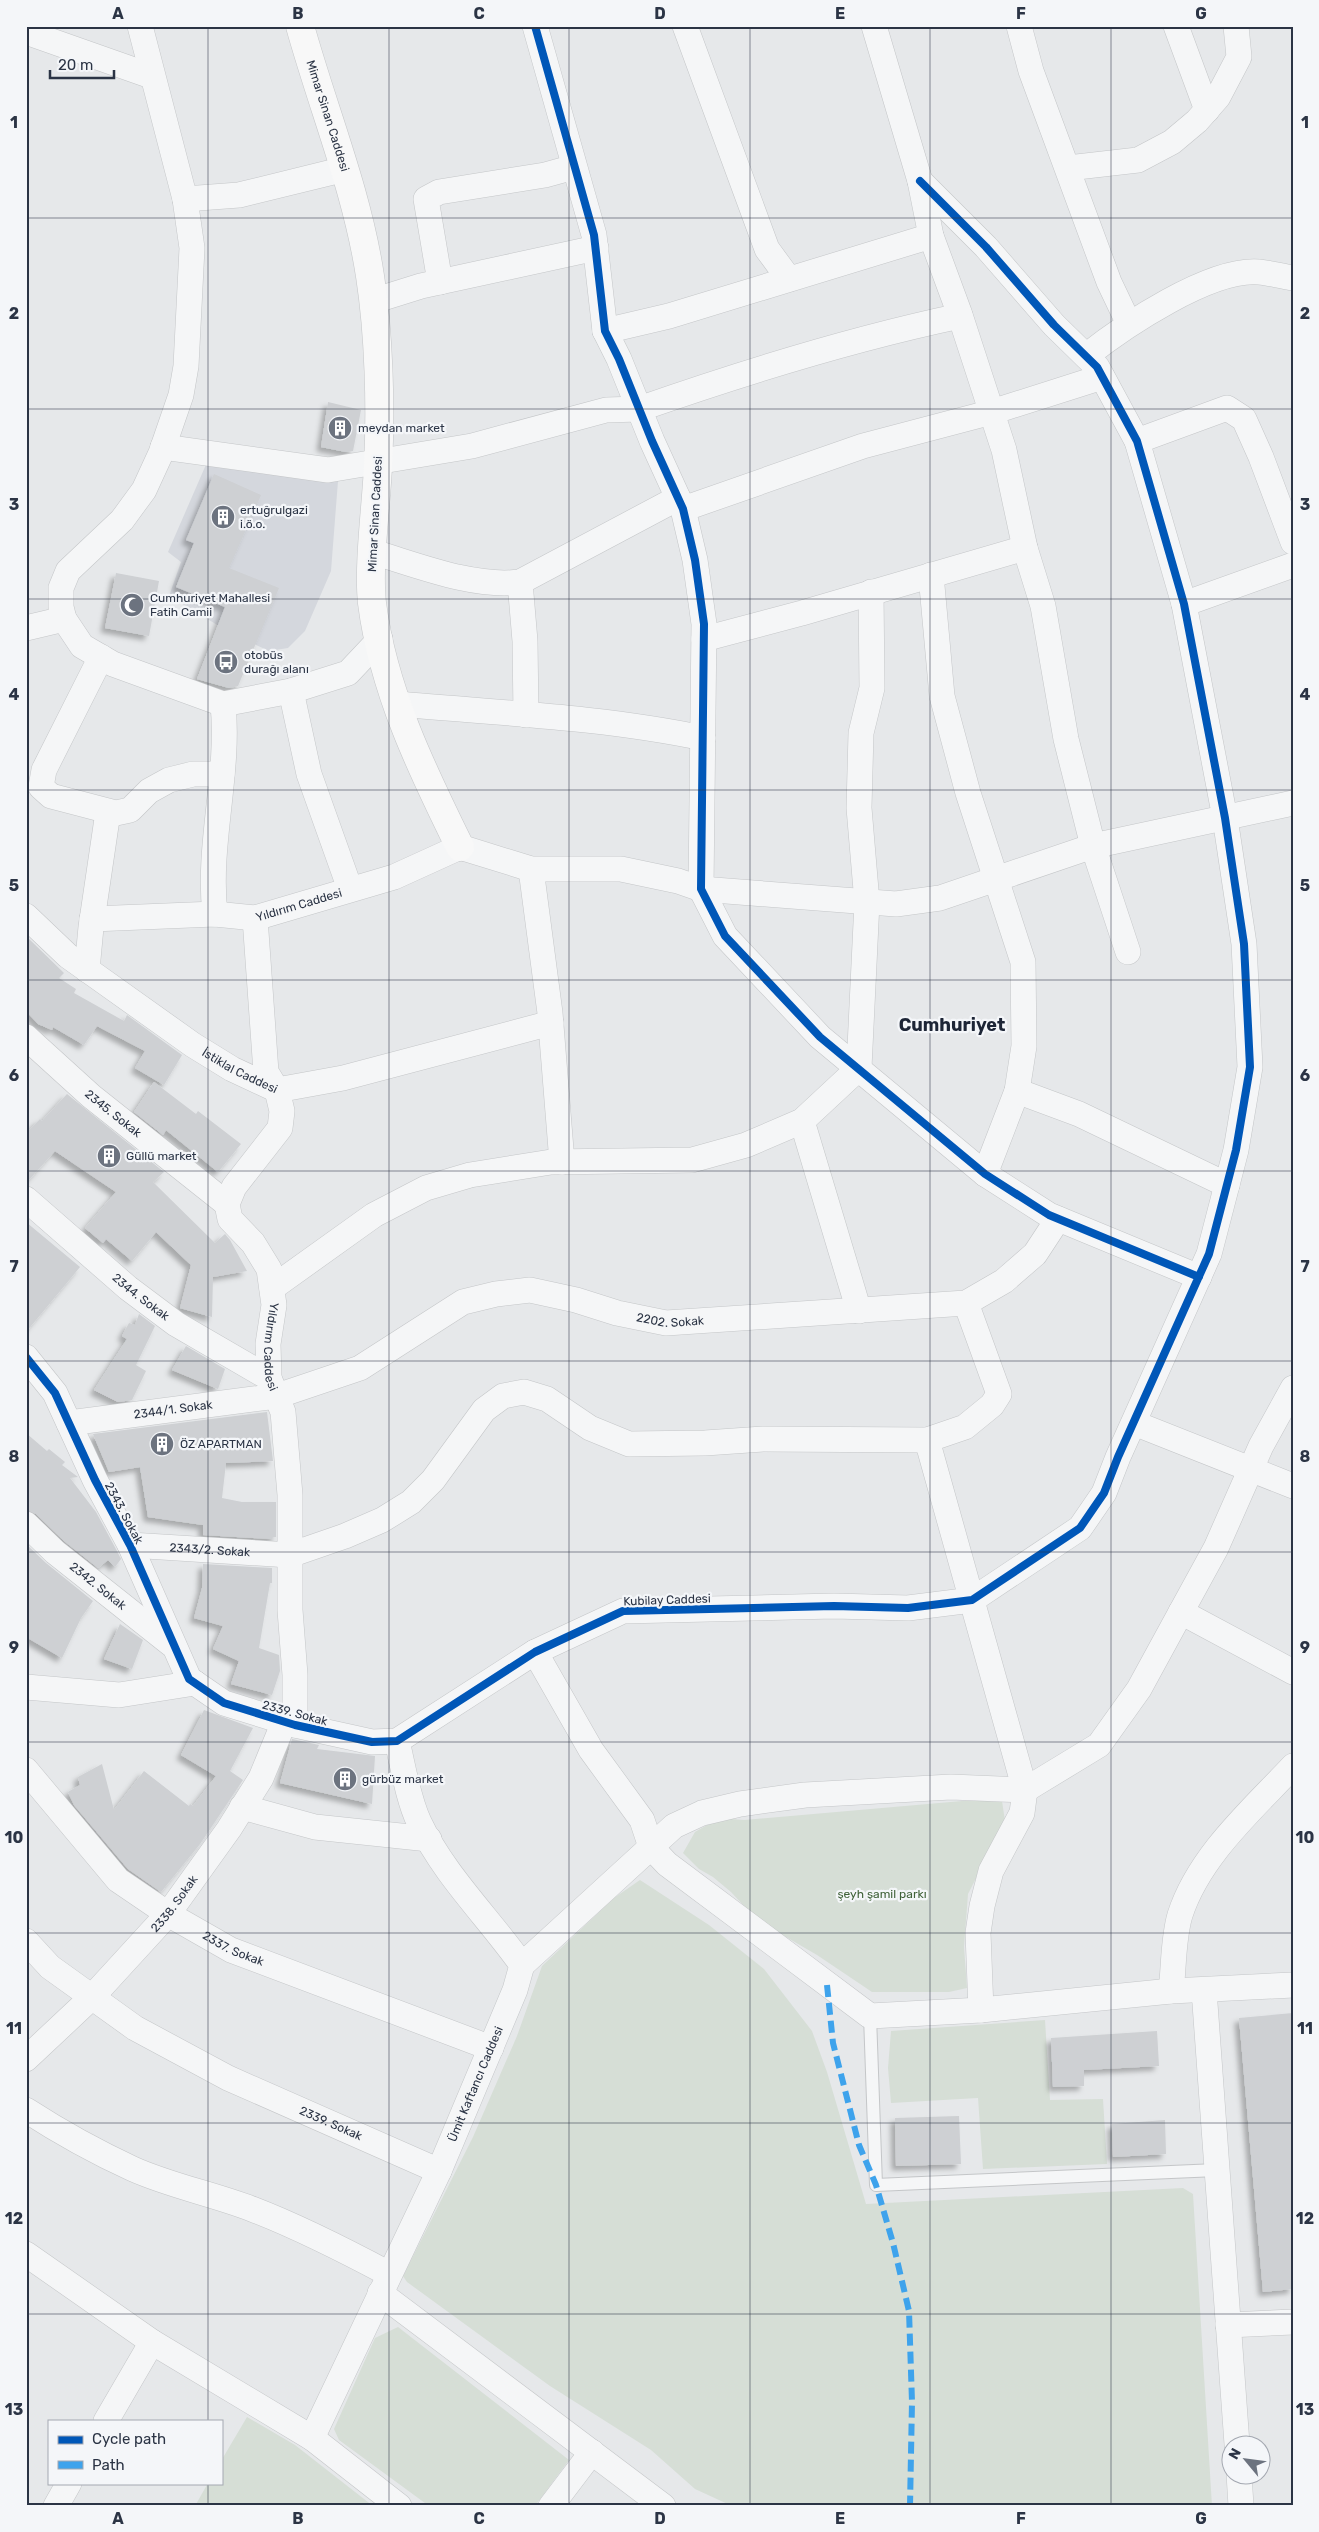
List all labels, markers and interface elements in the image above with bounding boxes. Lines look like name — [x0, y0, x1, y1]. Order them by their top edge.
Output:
text: A — [112, 4, 124, 23]
text: B — [292, 4, 304, 23]
text: C — [473, 4, 485, 23]
text: D — [654, 4, 666, 23]
text: E — [835, 4, 845, 23]
text: F — [1016, 4, 1026, 23]
text: G — [1195, 4, 1207, 23]
scale bar — [50, 48, 114, 80]
text: 20 m — [58, 56, 93, 74]
street label: Mimar Sinan Caddesi — [303, 58, 352, 173]
text: 1 — [10, 113, 18, 132]
text: 1 — [1301, 113, 1309, 132]
text: 2 — [9, 304, 19, 323]
text: 2 — [1300, 304, 1310, 323]
building icon: meydan market — [327, 415, 353, 441]
place label: meydan market — [358, 421, 445, 435]
street label: Mimar Sinan Caddesi — [365, 456, 385, 572]
text: 3 — [9, 495, 19, 514]
text: 3 — [1300, 495, 1310, 514]
place label: ertuğrulgazi i.ö.o. — [240, 503, 308, 531]
building icon: ertuğrulgazi i.ö.o. — [210, 504, 236, 530]
place label: Cumhuriyet Mahallesi Fatih Camii — [150, 591, 270, 619]
mosque icon: Cumhuriyet Mahallesi Fatih Camii — [119, 592, 145, 618]
place label: otobüs durağı alanı — [244, 648, 309, 676]
bus stop icon: otobüs durağı alanı — [213, 649, 239, 675]
text: 4 — [9, 685, 20, 704]
text: 4 — [1300, 685, 1311, 704]
text: 5 — [9, 876, 19, 895]
text: 5 — [1300, 876, 1310, 895]
street label: Yıldırım Caddesi — [254, 886, 344, 924]
district label: Cumhuriyet — [899, 1014, 1005, 1036]
street label: İstiklal Caddesi — [199, 1045, 280, 1096]
text: 6 — [9, 1066, 19, 1085]
text: 6 — [1300, 1066, 1310, 1085]
street label: 2345. Sokak — [82, 1087, 145, 1141]
building icon: Güllü market — [96, 1143, 122, 1169]
place label: Güllü market — [126, 1149, 197, 1163]
text: 7 — [9, 1257, 19, 1276]
text: 7 — [1300, 1257, 1310, 1276]
street label: 2344. Sokak — [109, 1271, 173, 1324]
street label: Yıldırım Caddesi — [261, 1302, 281, 1393]
street label: 2202. Sokak — [635, 1310, 705, 1330]
street label: 2344/1. Sokak — [133, 1397, 214, 1422]
building icon: ÖZ APARTMAN — [149, 1431, 175, 1457]
place label: ÖZ APARTMAN — [180, 1437, 262, 1451]
text: 8 — [9, 1447, 20, 1466]
text: 8 — [1300, 1447, 1311, 1466]
street label: 2343. Sokak — [102, 1480, 147, 1547]
street label: 2343/2. Sokak — [169, 1540, 251, 1560]
street label: 2342. Sokak — [67, 1559, 129, 1613]
street label: Kubilay Caddesi — [623, 1591, 711, 1609]
text: 9 — [9, 1638, 19, 1657]
text: 9 — [1300, 1638, 1310, 1657]
street label: 2339. Sokak — [261, 1698, 330, 1729]
building icon: gürbüz market — [332, 1766, 358, 1792]
place label: gürbüz market — [362, 1772, 444, 1786]
text: 10 — [5, 1828, 24, 1847]
text: 10 — [1296, 1828, 1315, 1847]
street label: 2338. Sokak — [148, 1872, 201, 1935]
park label: şeyh şamil parkı — [837, 1887, 927, 1901]
street label: 2337. Sokak — [200, 1928, 267, 1969]
text: 11 — [6, 2019, 22, 2038]
text: 11 — [1297, 2019, 1313, 2038]
street label: Ümit Kaftancı Caddesi — [445, 2024, 506, 2144]
street label: 2339. Sokak — [297, 2103, 365, 2144]
text: 12 — [5, 2209, 23, 2228]
text: 12 — [1296, 2209, 1314, 2228]
text: 13 — [5, 2400, 23, 2419]
text: 13 — [1296, 2400, 1314, 2419]
legend — [48, 2420, 222, 2484]
text: Cycle path — [92, 2430, 166, 2448]
north arrow — [1222, 2434, 1272, 2484]
text: N — [1225, 2445, 1245, 2462]
text: Path — [92, 2456, 125, 2474]
text: A — [112, 2509, 124, 2528]
text: B — [292, 2509, 304, 2528]
text: C — [473, 2509, 485, 2528]
text: D — [654, 2509, 666, 2528]
text: E — [835, 2509, 845, 2528]
text: F — [1016, 2509, 1026, 2528]
text: G — [1195, 2509, 1207, 2528]

